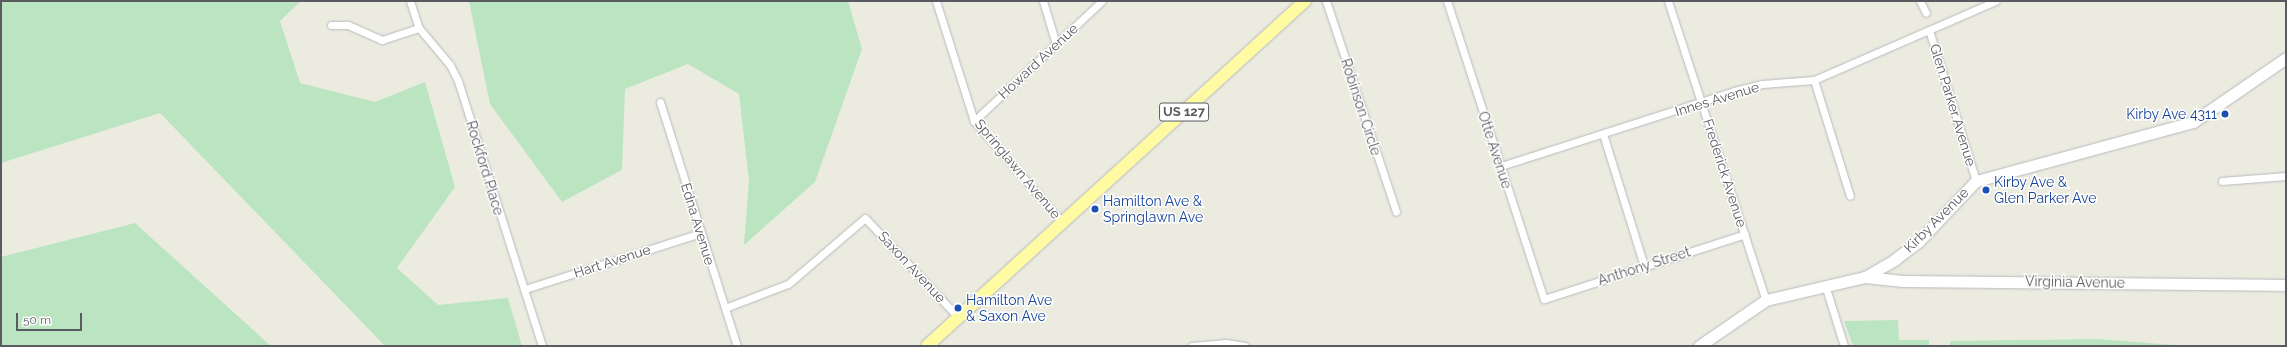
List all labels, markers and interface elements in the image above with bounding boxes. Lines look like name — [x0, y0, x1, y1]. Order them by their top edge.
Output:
street label: Howard Avenue — [995, 20, 1081, 102]
street label: Glen Parker Avenue — [1926, 41, 1980, 169]
street label: Robinson Circle — [1337, 56, 1385, 158]
street label: Innes Avenue — [1673, 78, 1761, 120]
road number: US 127 — [1159, 101, 1209, 123]
place label: Kirby Ave 4311 — [2125, 106, 2217, 122]
street label: Otte Avenue — [1475, 109, 1515, 191]
marker: Kirby Ave 4311 — [2220, 109, 2230, 119]
street label: Springlawn Avenue — [971, 116, 1065, 222]
street label: Frederick Avenue — [1700, 117, 1750, 229]
street label: Rockford Place — [463, 119, 507, 217]
place label: Kirby Ave & Glen Parker Ave — [1994, 174, 2097, 206]
street label: Edna Avenue — [677, 181, 719, 267]
street label: Kirby Avenue — [1900, 184, 1972, 256]
marker: Kirby Ave & Glen Parker Ave — [1981, 185, 1991, 195]
place label: Hamilton Ave & Springlawn Ave — [1103, 193, 1204, 226]
marker: Hamilton Ave & Springlawn Ave — [1090, 204, 1100, 214]
street label: Saxon Avenue — [874, 228, 950, 306]
street label: Hart Avenue — [571, 241, 653, 281]
street label: Anthony Street — [1595, 243, 1693, 289]
street label: Virginia Avenue — [2025, 273, 2125, 291]
place label: Hamilton Ave & Saxon Ave — [966, 292, 1053, 324]
marker: Hamilton Ave & Saxon Ave — [953, 303, 963, 313]
scale bar — [18, 305, 84, 331]
text: 50 m — [23, 313, 51, 327]

